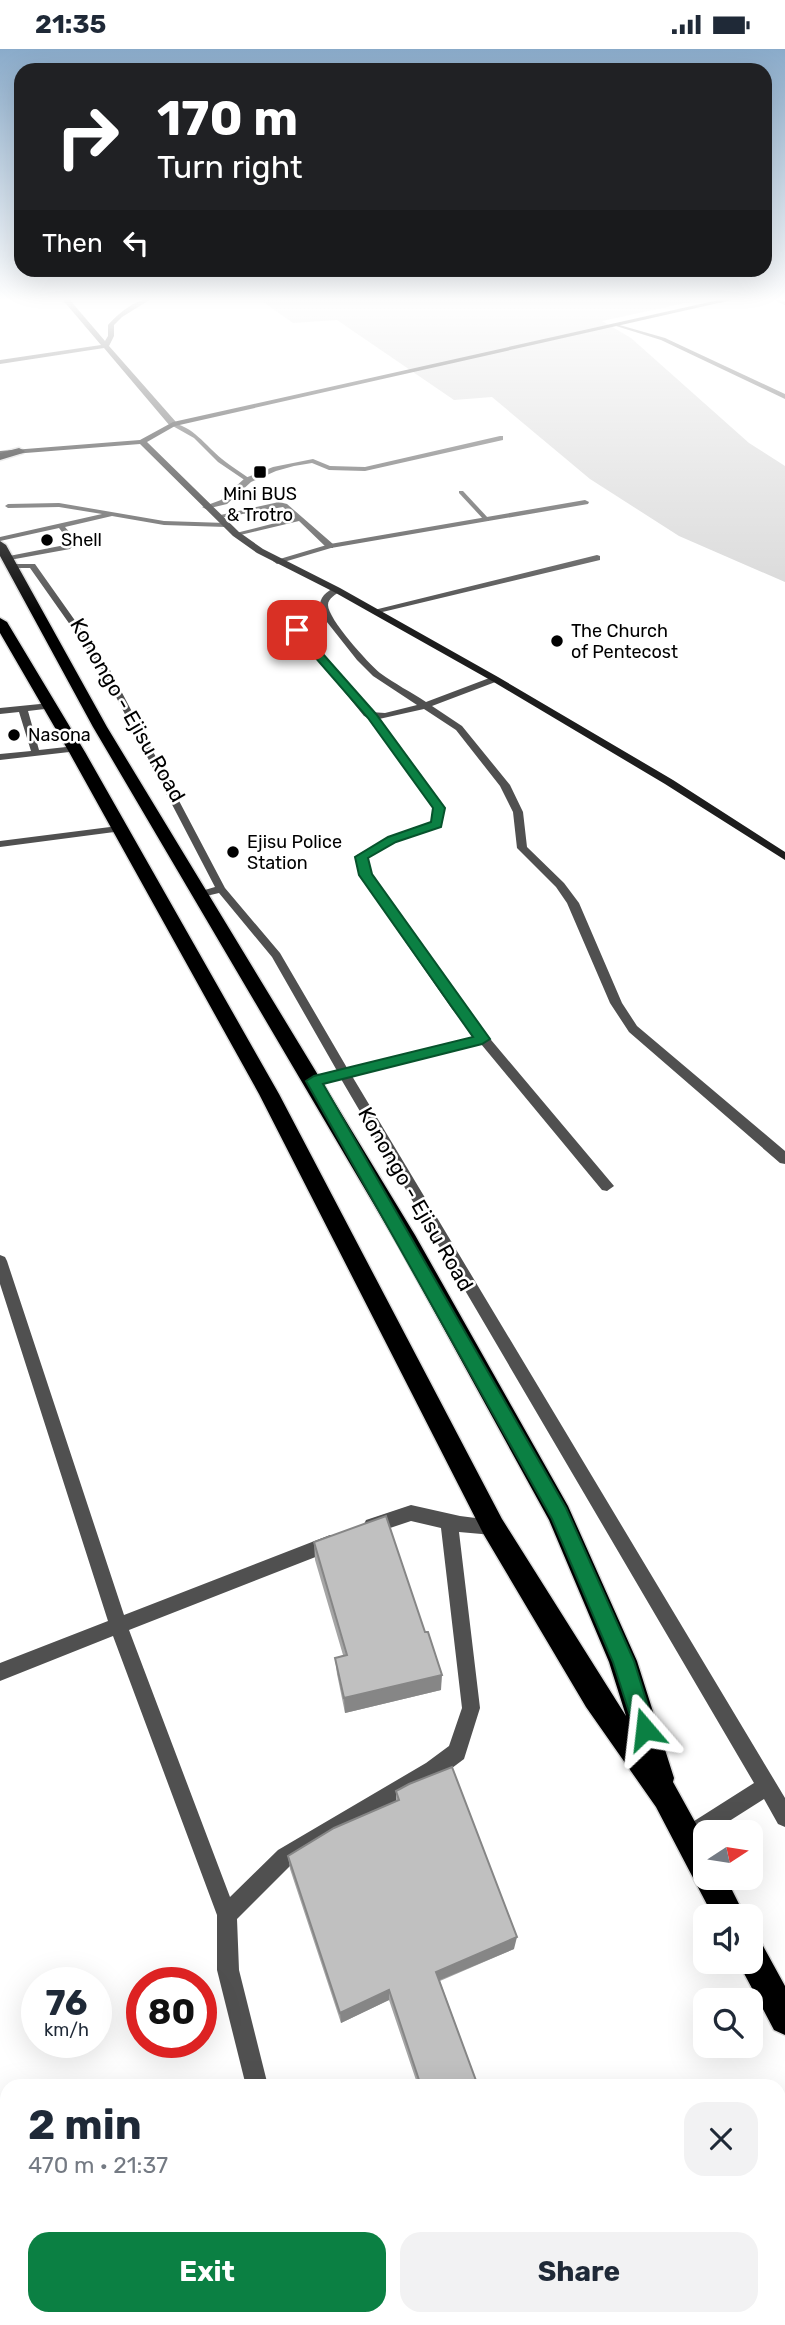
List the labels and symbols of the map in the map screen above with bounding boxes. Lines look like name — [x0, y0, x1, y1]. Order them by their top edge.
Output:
marker: Mini BUS & Trotro — [252, 464, 268, 480]
place label: Mini BUS & Trotro — [223, 483, 297, 526]
place label: Shell — [61, 529, 102, 551]
marker: Shell — [39, 532, 55, 548]
pin — [267, 600, 327, 660]
street label: Konongo - Ejisu Road — [65, 614, 191, 806]
place label: The Church of Pentecost — [571, 620, 678, 663]
marker: The Church of Pentecost — [549, 633, 565, 649]
place label: Nasona — [28, 724, 91, 746]
marker: Nasona — [6, 727, 22, 743]
place label: Ejisu Police Station — [247, 831, 342, 874]
marker: Ejisu Police Station — [225, 844, 241, 860]
street label: Konongo - Ejisu Road — [353, 1103, 479, 1295]
position arrow — [608, 1692, 682, 1766]
north arrow — [693, 1820, 763, 1890]
speed limit sign: 80 — [126, 1967, 217, 2058]

